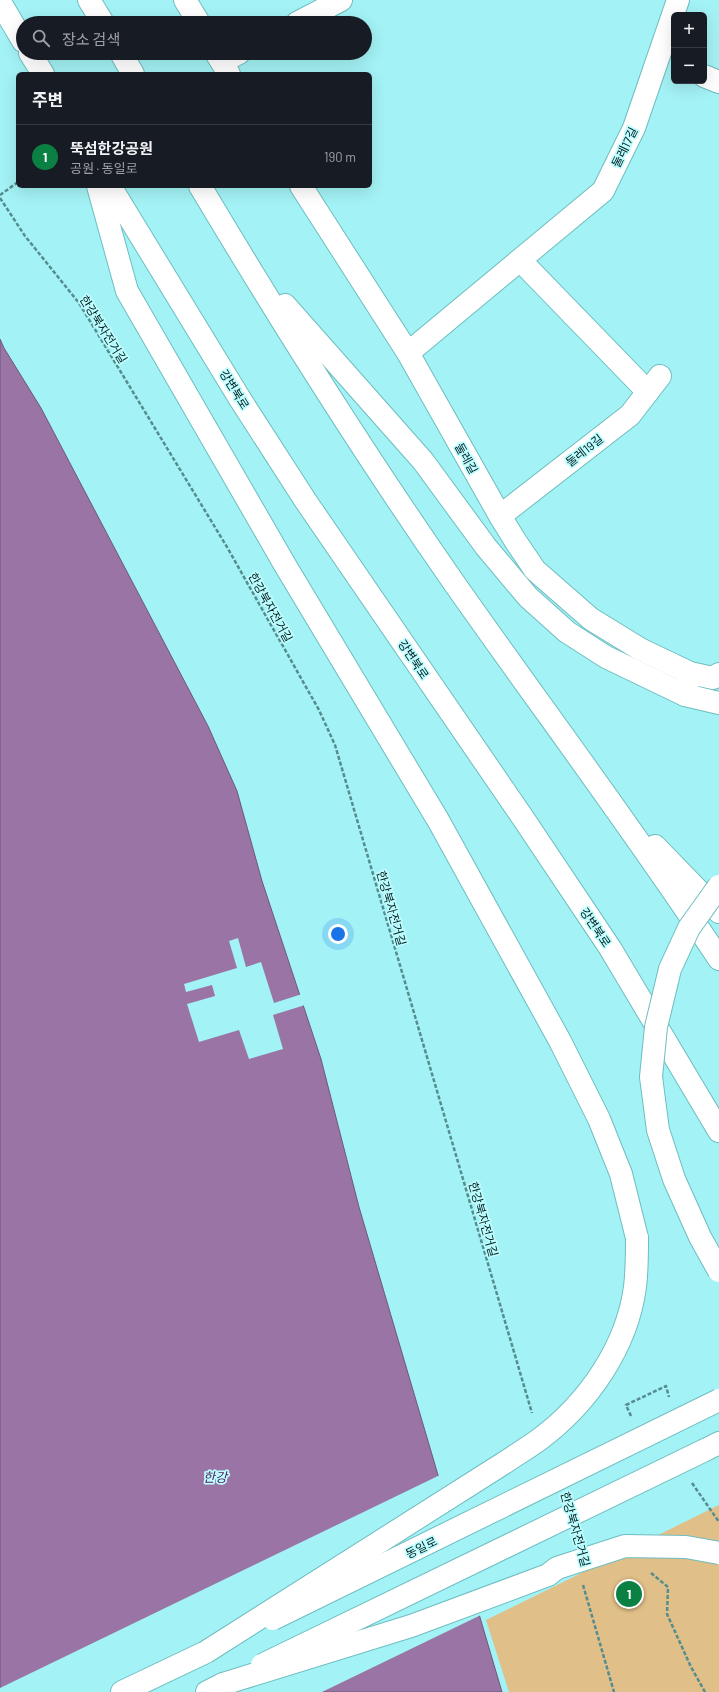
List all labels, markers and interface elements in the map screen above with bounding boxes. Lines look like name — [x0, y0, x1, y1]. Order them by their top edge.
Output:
map controls — [671, 12, 707, 84]
button: + — [671, 12, 707, 48]
search box — [16, 16, 372, 60]
icon: search — [30, 27, 52, 49]
text: 장소 검색 — [62, 30, 120, 48]
button: − — [671, 48, 707, 84]
text: 주변 — [32, 89, 63, 109]
street label: 둘레17길 — [608, 125, 640, 169]
text: 뚝섬한강공원 — [70, 139, 153, 157]
text: 1 — [43, 149, 47, 165]
text: 190 m — [324, 149, 356, 165]
text: 공원 · 동일로 — [70, 160, 138, 176]
street label: 한강북자전거길 — [78, 293, 130, 365]
street label: 강변북로 — [217, 367, 253, 411]
street label: 둘레19길 — [563, 431, 605, 469]
street label: 둘레길 — [453, 440, 481, 476]
street label: 한강북자전거길 — [246, 570, 296, 644]
street label: 강변북로 — [396, 637, 432, 681]
street label: 한강북자전거길 — [375, 869, 409, 947]
street label: 강변북로 — [578, 905, 614, 949]
your location — [328, 924, 348, 944]
street label: 한강북자전거길 — [467, 1180, 501, 1258]
water label: 한강 — [203, 1469, 229, 1485]
street label: 한강북자전거길 — [559, 1490, 593, 1568]
street label: 동일로 — [403, 1533, 439, 1561]
pin: 1 — [616, 1579, 642, 1609]

